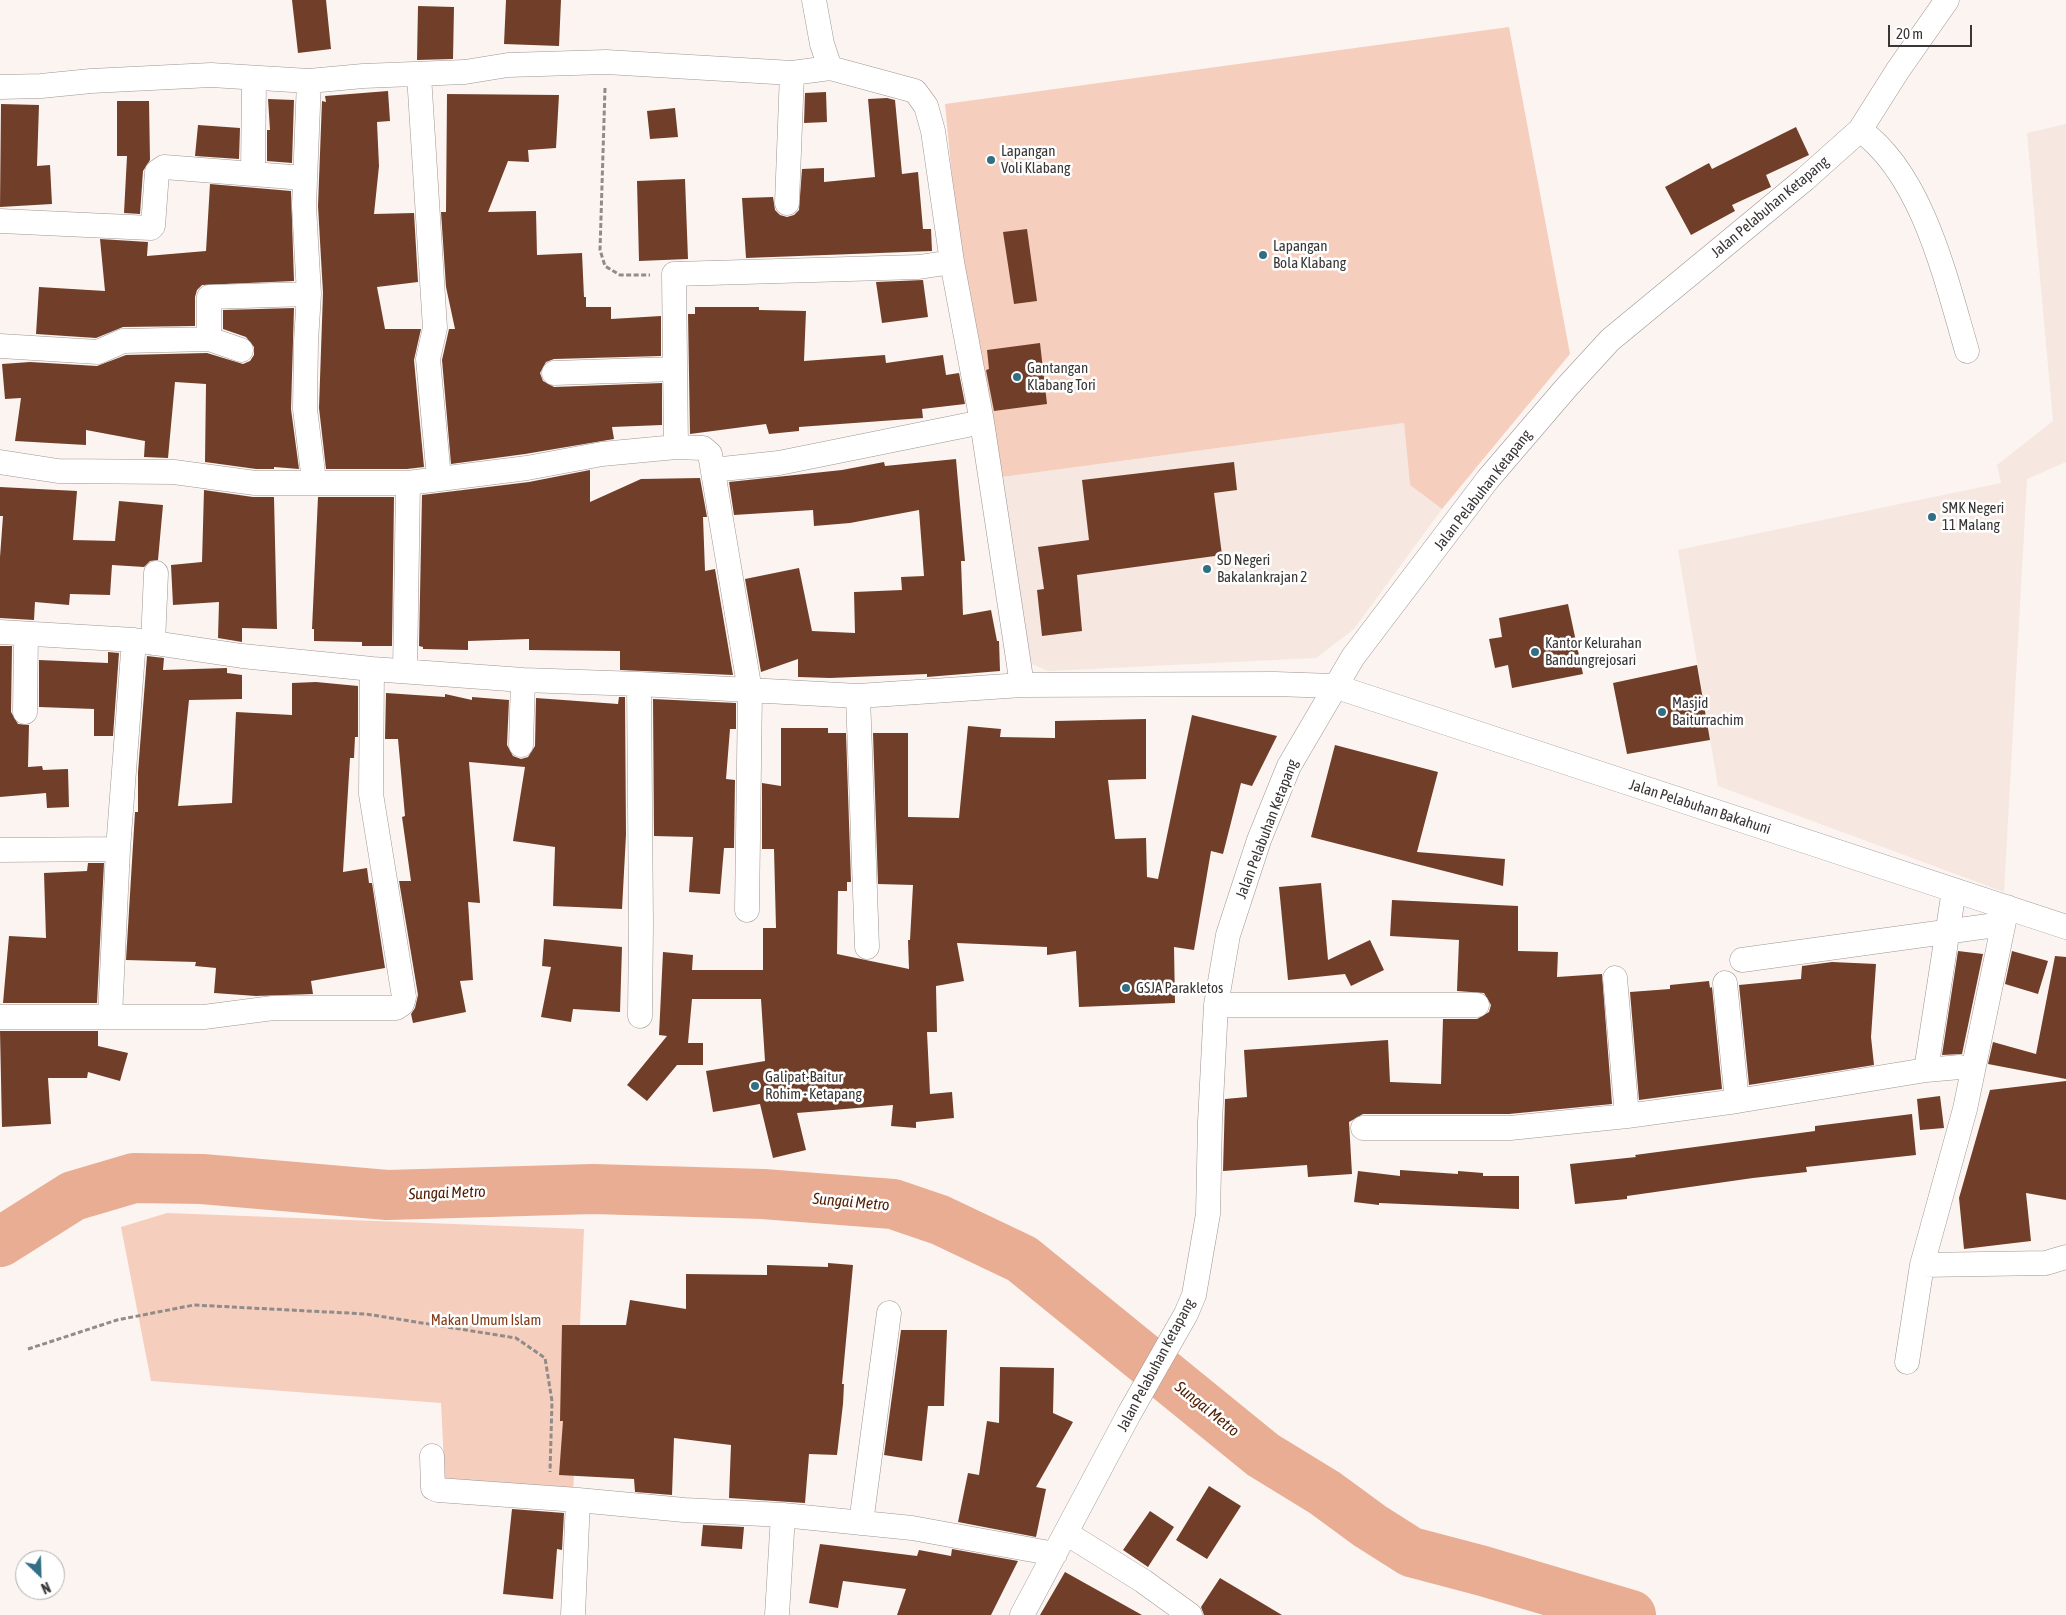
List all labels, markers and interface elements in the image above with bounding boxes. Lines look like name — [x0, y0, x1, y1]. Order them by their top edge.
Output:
scale bar — [1891, 15, 1975, 47]
text: 20 m — [1896, 25, 1923, 42]
place label: Lapangan Voli Klabang — [1001, 142, 1071, 177]
street label: Jalan Pelabuhan Ketapang — [1708, 153, 1832, 261]
marker: Lapangan Voli Klabang — [985, 154, 997, 166]
place label: Lapangan Bola Klabang — [1273, 237, 1346, 272]
marker: Lapangan Bola Klabang — [1257, 249, 1269, 261]
place label: Gantangan Klabang Tori — [1027, 359, 1096, 394]
marker: Gantangan Klabang Tori — [1011, 371, 1023, 383]
street label: Jalan Pelabuhan Ketapang — [1430, 426, 1536, 554]
place label: SMK Negeri 11 Malang — [1942, 499, 2004, 534]
marker: SMK Negeri 11 Malang — [1926, 511, 1938, 523]
place label: SD Negeri Bakalankrajan 2 — [1217, 551, 1307, 586]
marker: SD Negeri Bakalankrajan 2 — [1201, 563, 1213, 575]
place label: Kantor Kelurahan Bandungrejosari — [1545, 634, 1642, 669]
marker: Kantor Kelurahan Bandungrejosari — [1529, 646, 1541, 658]
place label: Masjid Baiturrachim — [1672, 694, 1744, 729]
marker: Masjid Baiturrachim — [1656, 706, 1668, 718]
street label: Jalan Pelabuhan Ketapang — [1232, 757, 1302, 901]
street label: Jalan Pelabuhan Bakahuni — [1627, 776, 1773, 838]
place label: GSJA Parakletos — [1136, 979, 1223, 997]
marker: GSJA Parakletos — [1120, 982, 1132, 994]
place label: Galipat-Baitur Rohim - Ketapang — [765, 1068, 862, 1103]
marker: Galipat-Baitur Rohim - Ketapang — [749, 1080, 761, 1092]
water label: Sungai Metro — [408, 1182, 486, 1204]
water label: Sungai Metro — [812, 1189, 890, 1215]
street label: Jalan Pelabuhan Ketapang — [1113, 1295, 1199, 1435]
park label: Makan Umum Islam — [431, 1311, 541, 1329]
water label: Sungai Metro — [1171, 1377, 1243, 1441]
north arrow — [15, 1550, 65, 1600]
text: N — [39, 1579, 53, 1597]

